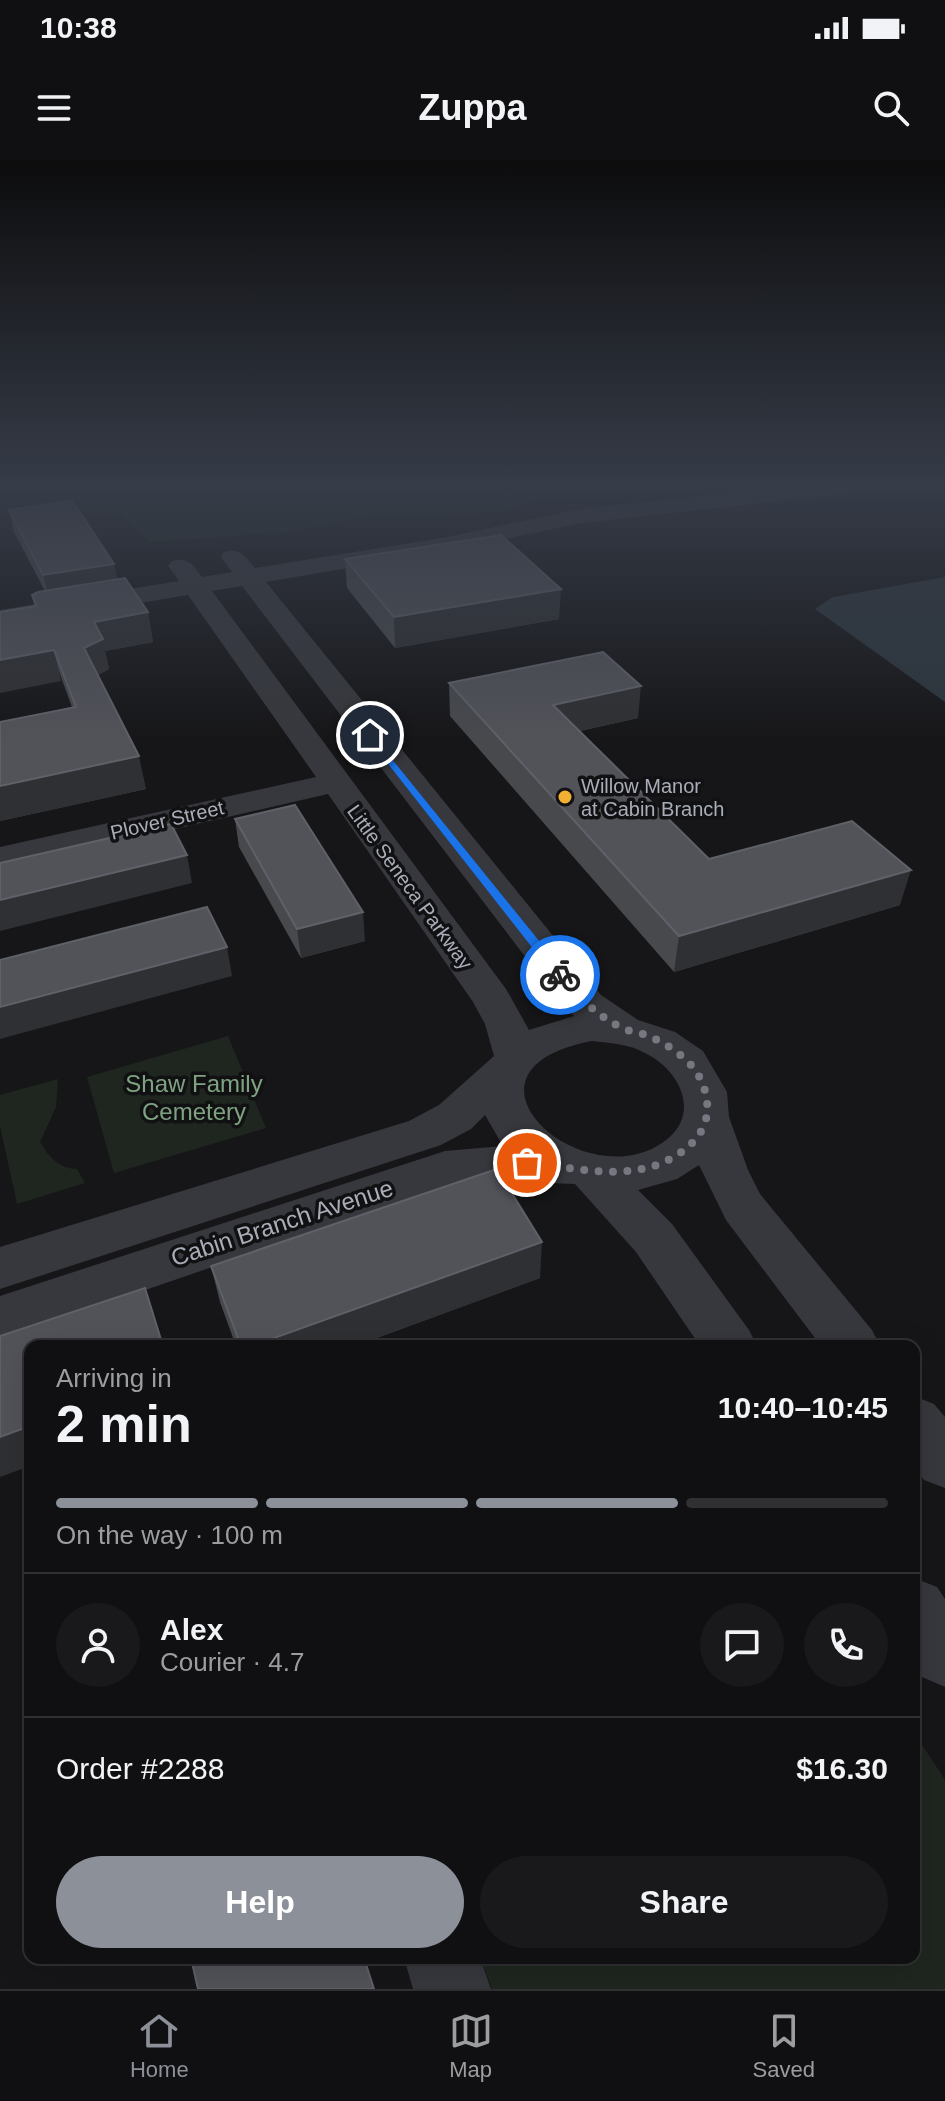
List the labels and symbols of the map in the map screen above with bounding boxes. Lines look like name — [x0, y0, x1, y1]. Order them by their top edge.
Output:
pin — [336, 701, 404, 769]
place label: Willow Manor at Cabin Branch — [581, 775, 724, 820]
marker: Willow Manor at Cabin Branch — [556, 788, 574, 806]
street label: Plover Street — [108, 796, 226, 844]
street label: Little Seneca Parkway — [343, 800, 477, 974]
courier — [520, 935, 600, 1015]
park label: Shaw Family Cemetery — [125, 1070, 263, 1125]
pin — [493, 1129, 561, 1197]
street label: Cabin Branch Avenue — [167, 1174, 396, 1271]

